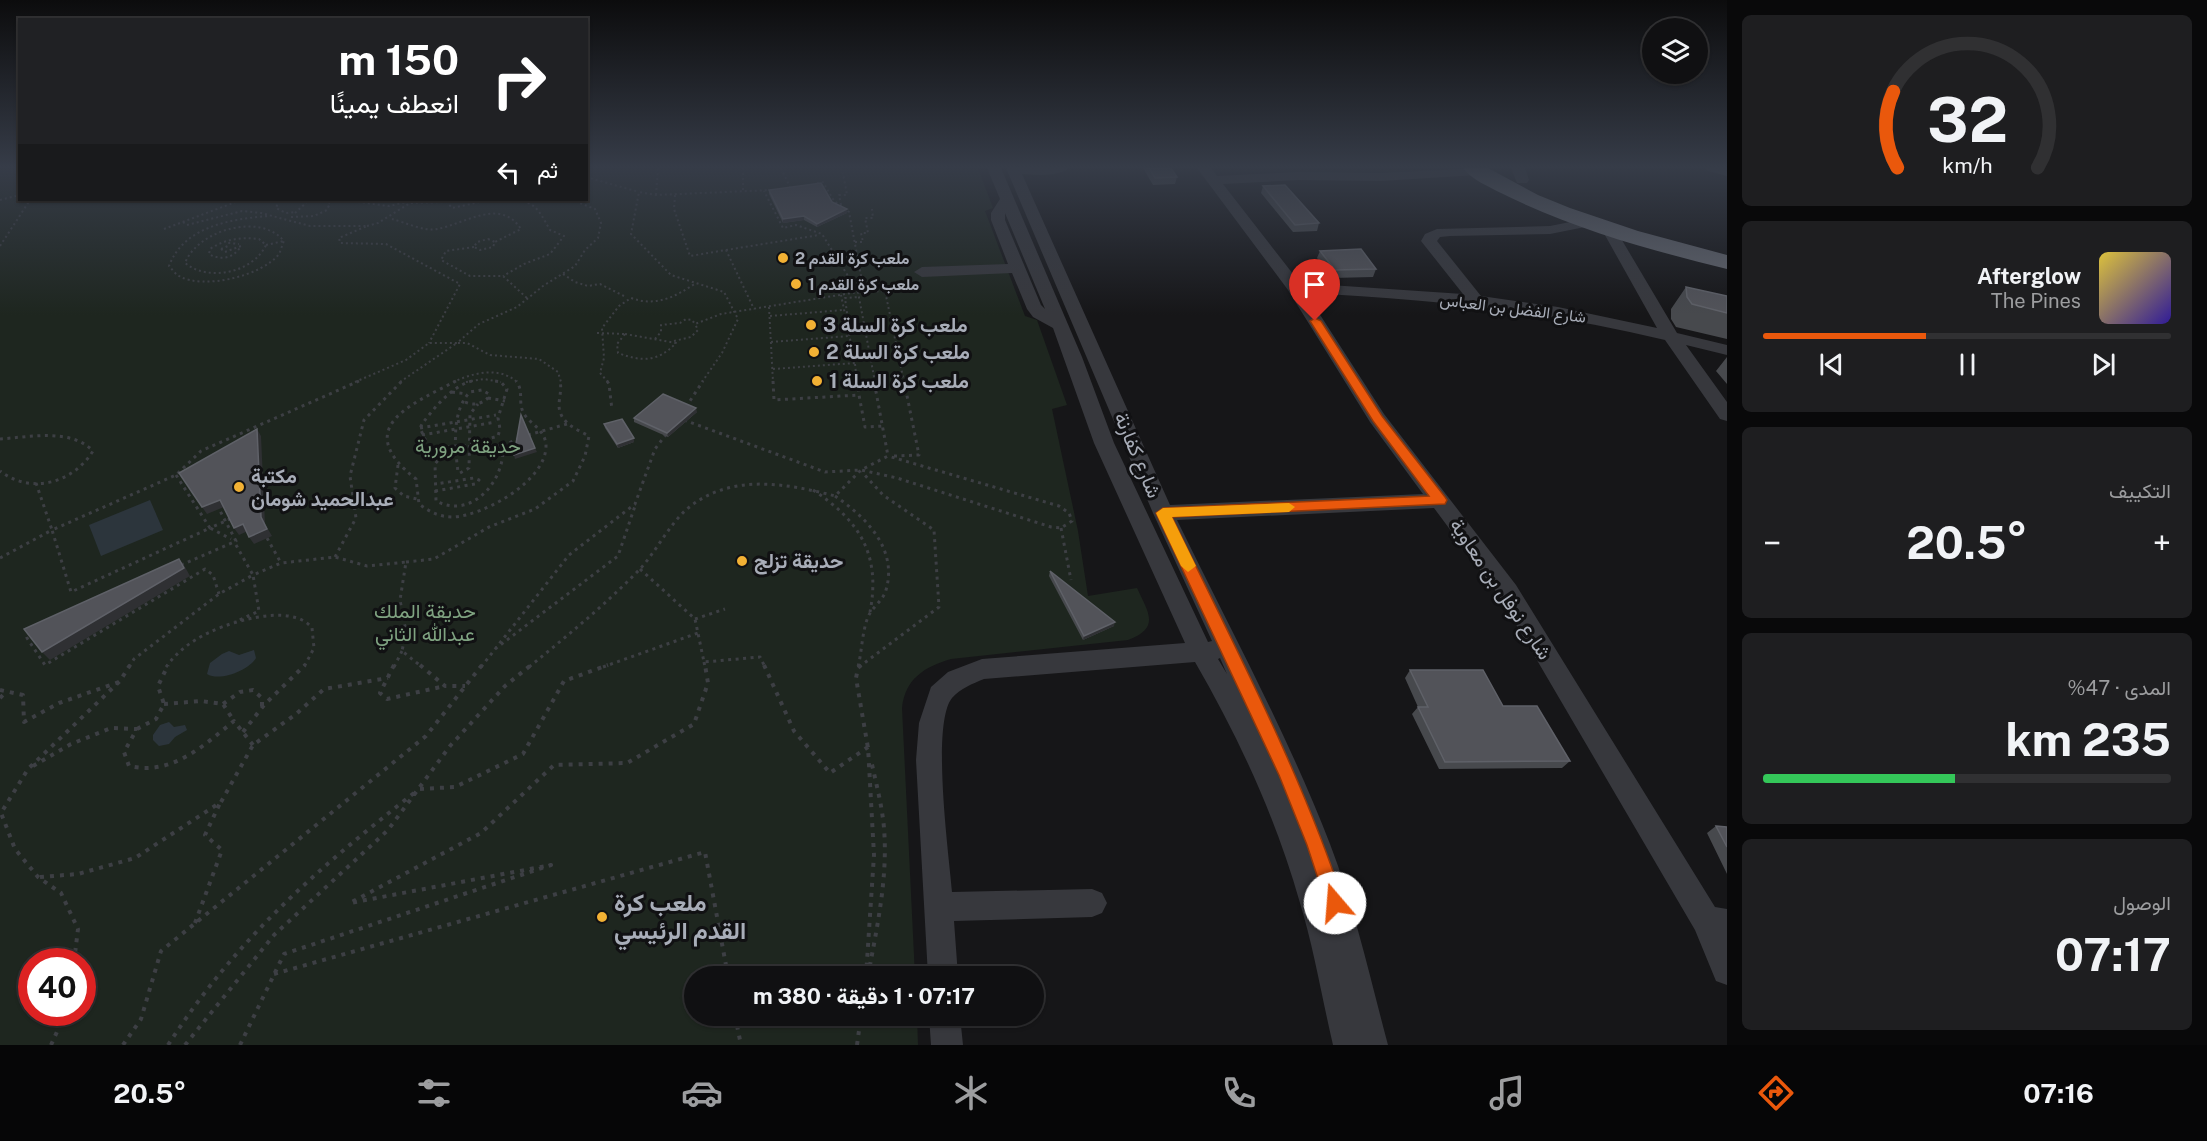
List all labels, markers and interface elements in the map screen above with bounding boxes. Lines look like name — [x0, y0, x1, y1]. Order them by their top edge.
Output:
map controls — [1642, 18, 1708, 84]
button: layers — [1642, 18, 1708, 84]
text: 150 m — [338, 35, 459, 84]
icon: right — [480, 42, 558, 120]
text: 32 — [1926, 83, 2008, 156]
text: انعطف يمينًا — [330, 87, 459, 119]
text: km/h — [1942, 153, 1992, 178]
icon: left — [492, 156, 525, 189]
text: ثم — [537, 157, 558, 183]
place label: ملعب كرة القدم 2 — [795, 249, 910, 269]
marker: ملعب كرة القدم 2 — [776, 251, 790, 265]
pin — [1289, 259, 1340, 321]
text: Afterglow — [1977, 263, 2081, 289]
icon: arrive — [1298, 268, 1331, 301]
place label: ملعب كرة القدم 1 — [808, 275, 920, 295]
marker: ملعب كرة القدم 1 — [789, 277, 803, 291]
text: The Pines — [1991, 289, 2081, 313]
street label: شارع الفضل بن العباس — [1439, 290, 1587, 329]
place label: ملعب كرة السلة 3 — [823, 313, 968, 338]
marker: ملعب كرة السلة 3 — [804, 318, 818, 332]
place label: ملعب كرة السلة 2 — [826, 340, 970, 365]
marker: ملعب كرة السلة 2 — [807, 345, 821, 359]
icon: previous — [1815, 348, 1848, 381]
icon: pause — [1951, 348, 1984, 381]
icon: next — [2087, 348, 2120, 381]
place label: ملعب كرة السلة 1 — [829, 369, 969, 394]
marker: ملعب كرة السلة 1 — [810, 374, 824, 388]
street label: شارع كفارنة — [1107, 409, 1167, 502]
park label: حديقة مرورية — [415, 434, 521, 459]
place label: مكتبة عبدالحميد شومان — [251, 464, 394, 512]
text: التكييف — [2109, 479, 2171, 503]
marker: مكتبة عبدالحميد شومان — [232, 480, 246, 494]
street label: شارع نوفل بن معاوية — [1443, 514, 1557, 665]
text: 20.5° — [1906, 516, 2028, 569]
text: − — [1763, 524, 1781, 562]
text: + — [2153, 524, 2171, 562]
place label: حديقة تزلج — [754, 549, 843, 575]
marker: حديقة تزلج — [735, 554, 749, 568]
park label: حديقة الملك عبدالله الثاني — [374, 599, 476, 651]
text: المدى · 47% — [2068, 676, 2171, 700]
text: 235 km — [2006, 713, 2171, 766]
position arrow — [1303, 871, 1367, 935]
place label: ملعب كرة القدم الرئيسي — [614, 888, 746, 951]
text: الوصول — [2113, 891, 2171, 915]
marker: ملعب كرة القدم الرئيسي — [595, 910, 609, 924]
text: 07:17 — [2055, 928, 2171, 981]
speed limit sign: 40 — [18, 948, 96, 1026]
text: 07:17 · 1 دقيقة · 380 m — [753, 983, 975, 1009]
icon: filters — [413, 1072, 455, 1114]
icon: car — [681, 1072, 723, 1114]
icon: climate — [950, 1072, 992, 1114]
icon: phone — [1218, 1072, 1260, 1114]
icon: music — [1486, 1072, 1528, 1114]
icon: directions — [1755, 1072, 1797, 1114]
text: 20.5° — [113, 1077, 186, 1109]
text: 07:16 — [2023, 1077, 2094, 1109]

